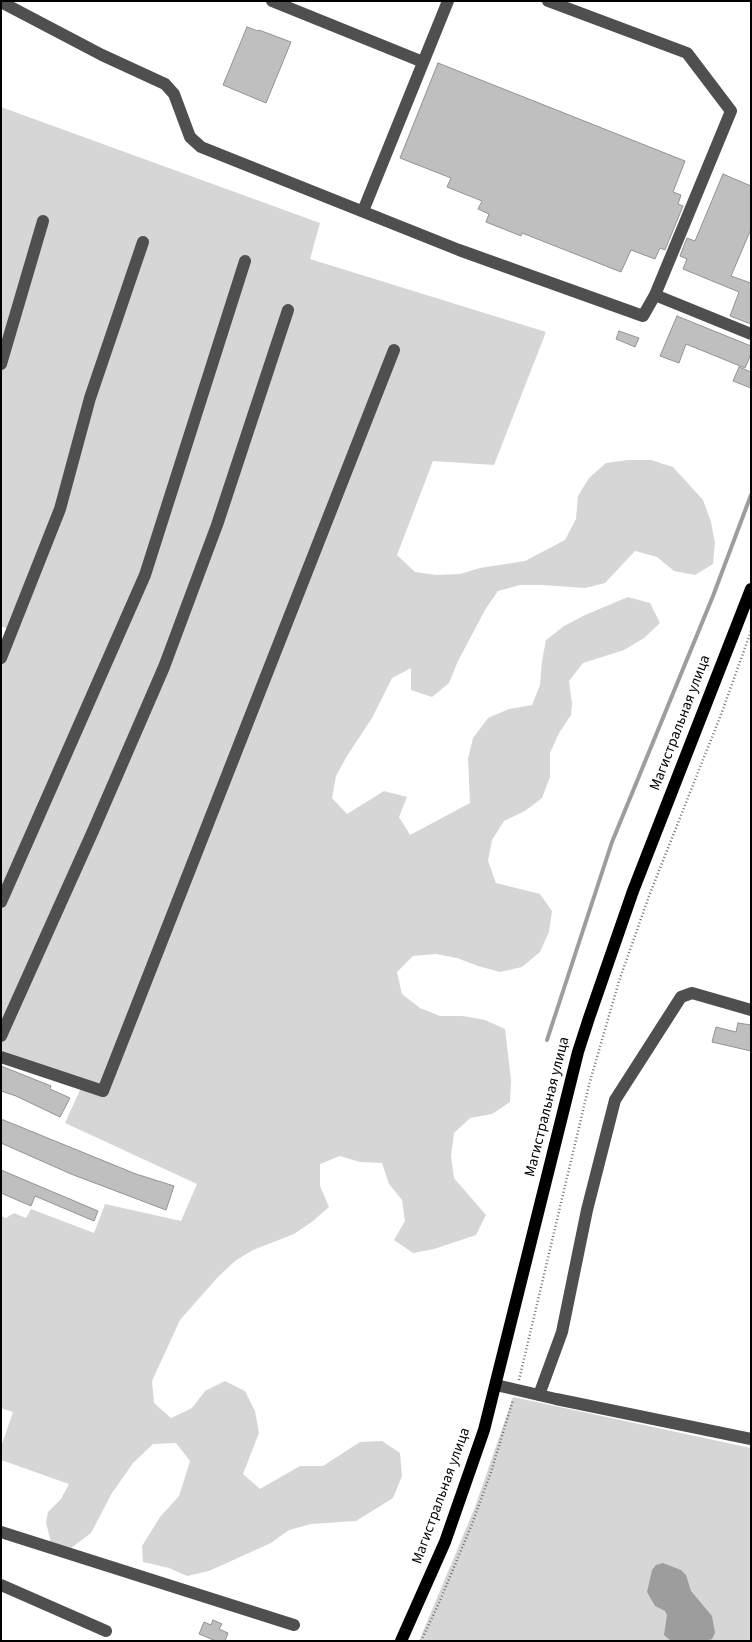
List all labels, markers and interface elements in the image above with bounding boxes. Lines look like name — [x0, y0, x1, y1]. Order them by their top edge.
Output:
street label: Магистральная улица — [647, 653, 715, 793]
street label: Магистральная улица — [522, 1035, 574, 1179]
street label: Магистральная улица — [409, 1425, 475, 1567]

